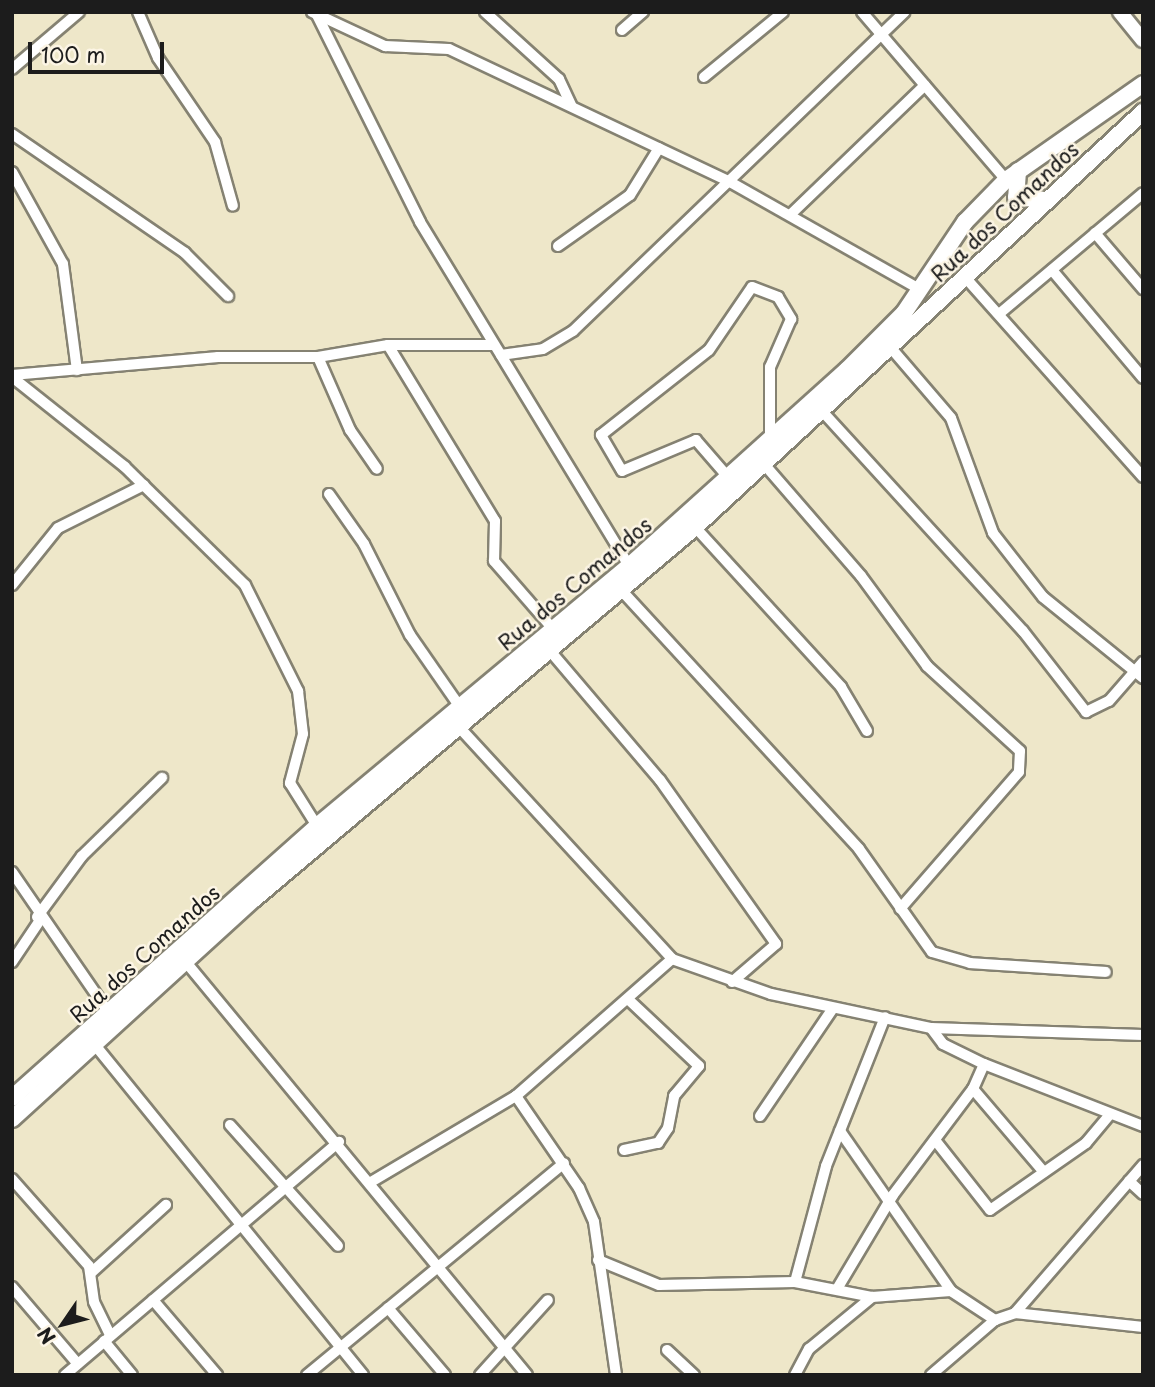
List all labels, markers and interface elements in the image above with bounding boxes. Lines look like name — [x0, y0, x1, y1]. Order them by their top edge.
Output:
scale bar — [32, 28, 168, 72]
text: 100 m — [41, 38, 105, 70]
street label: Rua dos Comandos — [925, 136, 1083, 286]
street label: Rua dos Comandos — [492, 511, 656, 655]
street label: Rua dos Comandos — [64, 879, 224, 1027]
north arrow — [28, 1289, 98, 1359]
text: N — [30, 1322, 62, 1350]

